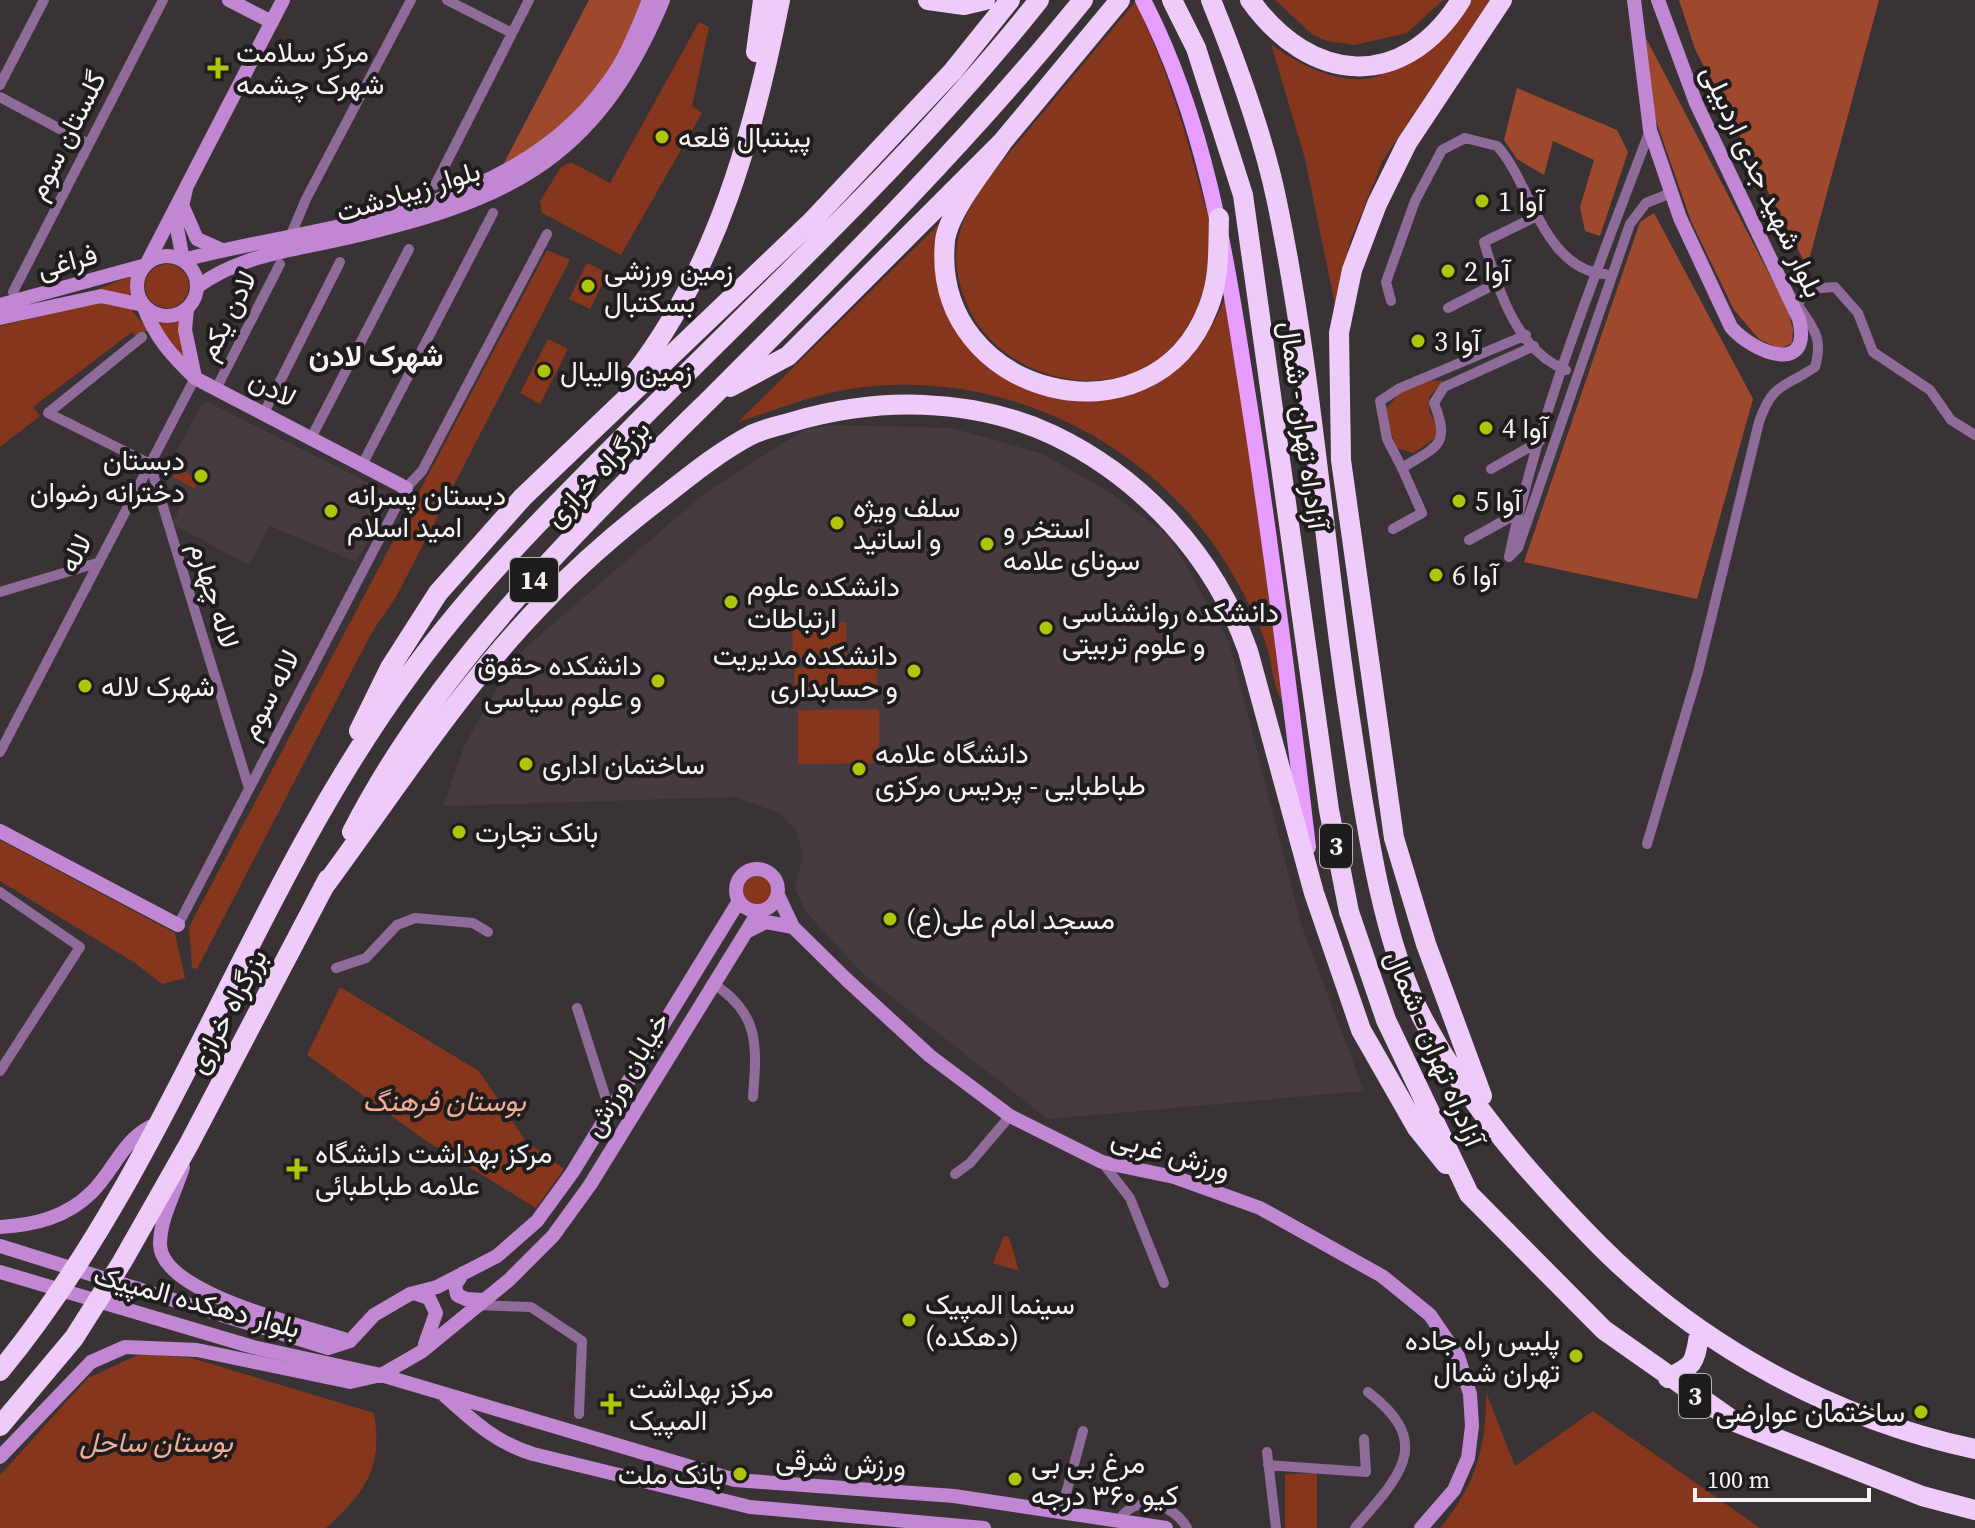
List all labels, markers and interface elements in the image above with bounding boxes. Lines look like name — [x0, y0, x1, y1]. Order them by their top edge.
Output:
place label: مرکز سلامت شهرک چشمه — [236, 33, 384, 103]
marker: مرکز سلامت شهرک چشمه — [207, 57, 229, 79]
street label: بلوار شهید جدی اردبیلی — [1692, 59, 1834, 303]
street label: گلستان سوم — [17, 64, 115, 206]
place label: پینتبال قلعه — [678, 118, 811, 156]
marker: پینتبال قلعه — [653, 128, 671, 146]
street label: بلوار زیبادشت — [331, 151, 485, 231]
place label: آوا 1 — [1498, 182, 1546, 220]
marker: آوا 1 — [1473, 192, 1491, 210]
street label: فراغی — [33, 235, 101, 287]
place label: زمین ورزشی بسکتبال — [604, 251, 733, 321]
place label: آوا 2 — [1464, 252, 1512, 290]
marker: آوا 2 — [1439, 262, 1457, 280]
street label: لادن یکم — [188, 264, 266, 366]
marker: زمین ورزشی بسکتبال — [579, 277, 597, 295]
street label: آزادراه تهران - شمال — [1271, 318, 1338, 534]
place label: آوا 3 — [1434, 322, 1482, 360]
marker: آوا 3 — [1409, 332, 1427, 350]
district label: شهرک لادن — [309, 335, 443, 376]
place label: زمین والیبال — [560, 352, 692, 390]
street label: لادن — [243, 360, 303, 416]
marker: زمین والیبال — [535, 362, 553, 380]
place label: آوا 4 — [1502, 409, 1550, 447]
street label: بزرگراه خرازی — [536, 411, 658, 535]
marker: آوا 4 — [1477, 419, 1495, 437]
place label: دبستان دخترانه رضوان — [30, 441, 185, 511]
marker: دبستان دخترانه رضوان — [192, 467, 210, 485]
place label: دبستان پسرانه امید اسلام — [347, 476, 506, 546]
place label: آوا 5 — [1475, 482, 1523, 520]
place label: سلف ویژه و اساتید — [853, 488, 960, 558]
marker: آوا 5 — [1450, 492, 1468, 510]
marker: دبستان پسرانه امید اسلام — [322, 502, 340, 520]
place label: استخر و سونای علامه — [1003, 509, 1140, 579]
marker: سلف ویژه و اساتید — [828, 514, 846, 532]
street label: لاله — [49, 527, 101, 579]
marker: استخر و سونای علامه — [978, 535, 996, 553]
street label: لاله چهارم — [181, 537, 249, 653]
place label: آوا 6 — [1452, 556, 1500, 594]
road number: 14 — [510, 558, 558, 602]
marker: آوا 6 — [1427, 566, 1445, 584]
place label: دانشکده علوم ارتباطات — [747, 567, 900, 637]
marker: دانشکده علوم ارتباطات — [722, 593, 740, 611]
place label: دانشکده روانشناسی و علوم تربیتی — [1062, 593, 1279, 663]
marker: دانشکده روانشناسی و علوم تربیتی — [1037, 619, 1055, 637]
place label: دانشکده مدیریت و حسابداری — [713, 636, 898, 706]
street label: لاله سوم — [230, 643, 308, 745]
place label: دانشکده حقوق و علوم سیاسی — [477, 646, 642, 716]
marker: دانشکده مدیریت و حسابداری — [905, 662, 923, 680]
place label: شهرک لاله — [101, 667, 215, 705]
marker: دانشکده حقوق و علوم سیاسی — [649, 672, 667, 690]
marker: شهرک لاله — [76, 677, 94, 695]
place label: دانشگاه علامه طباطبایی - پردیس مرکزی — [875, 734, 1146, 804]
place label: ساختمان اداری — [542, 745, 705, 783]
marker: ساختمان اداری — [517, 755, 535, 773]
marker: دانشگاه علامه طباطبایی - پردیس مرکزی — [850, 760, 868, 778]
place label: بانک تجارت — [475, 813, 598, 851]
marker: بانک تجارت — [450, 823, 468, 841]
road number: 3 — [1320, 824, 1352, 868]
place label: مسجد امام علی(ع) — [906, 900, 1115, 938]
marker: مسجد امام علی(ع) — [881, 910, 899, 928]
street label: بزرگراه خرازی — [178, 942, 276, 1080]
street label: آزادراه تهران - شمال — [1377, 944, 1494, 1154]
street label: خیابان ورزش — [574, 1004, 678, 1144]
park label: بوستان فرهنگ — [362, 1082, 526, 1120]
street label: ورزش غربی — [1107, 1118, 1235, 1188]
place label: مرکز بهداشت دانشگاه علامه طباطبائی — [315, 1134, 552, 1204]
marker: مرکز بهداشت دانشگاه علامه طباطبائی — [286, 1158, 308, 1180]
street label: بلوار دهکده المپیک — [90, 1255, 304, 1347]
place label: سینما المپیک (دهکده) — [925, 1285, 1075, 1355]
marker: سینما المپیک (دهکده) — [900, 1311, 918, 1329]
place label: پلیس راه جاده تهران شمال — [1405, 1321, 1560, 1391]
marker: پلیس راه جاده تهران شمال — [1567, 1347, 1585, 1365]
place label: مرکز بهداشت المپیک — [629, 1369, 774, 1439]
road number: 3 — [1679, 1374, 1711, 1418]
marker: مرکز بهداشت المپیک — [600, 1393, 622, 1415]
place label: ساختمان عوارضی — [1715, 1393, 1905, 1431]
marker: ساختمان عوارضی — [1912, 1403, 1930, 1421]
park label: بوستان ساحل — [79, 1423, 233, 1461]
street label: ورزش شرقی — [775, 1440, 907, 1484]
place label: مرغ بی بی کیو ۳۶۰ درجه — [1031, 1444, 1179, 1514]
scale bar — [1695, 1452, 1869, 1502]
place label: بانک ملت — [618, 1455, 724, 1493]
text: 100 m — [1707, 1463, 1770, 1496]
marker: بانک ملت — [731, 1465, 749, 1483]
marker: مرغ بی بی کیو ۳۶۰ درجه — [1006, 1470, 1024, 1488]

